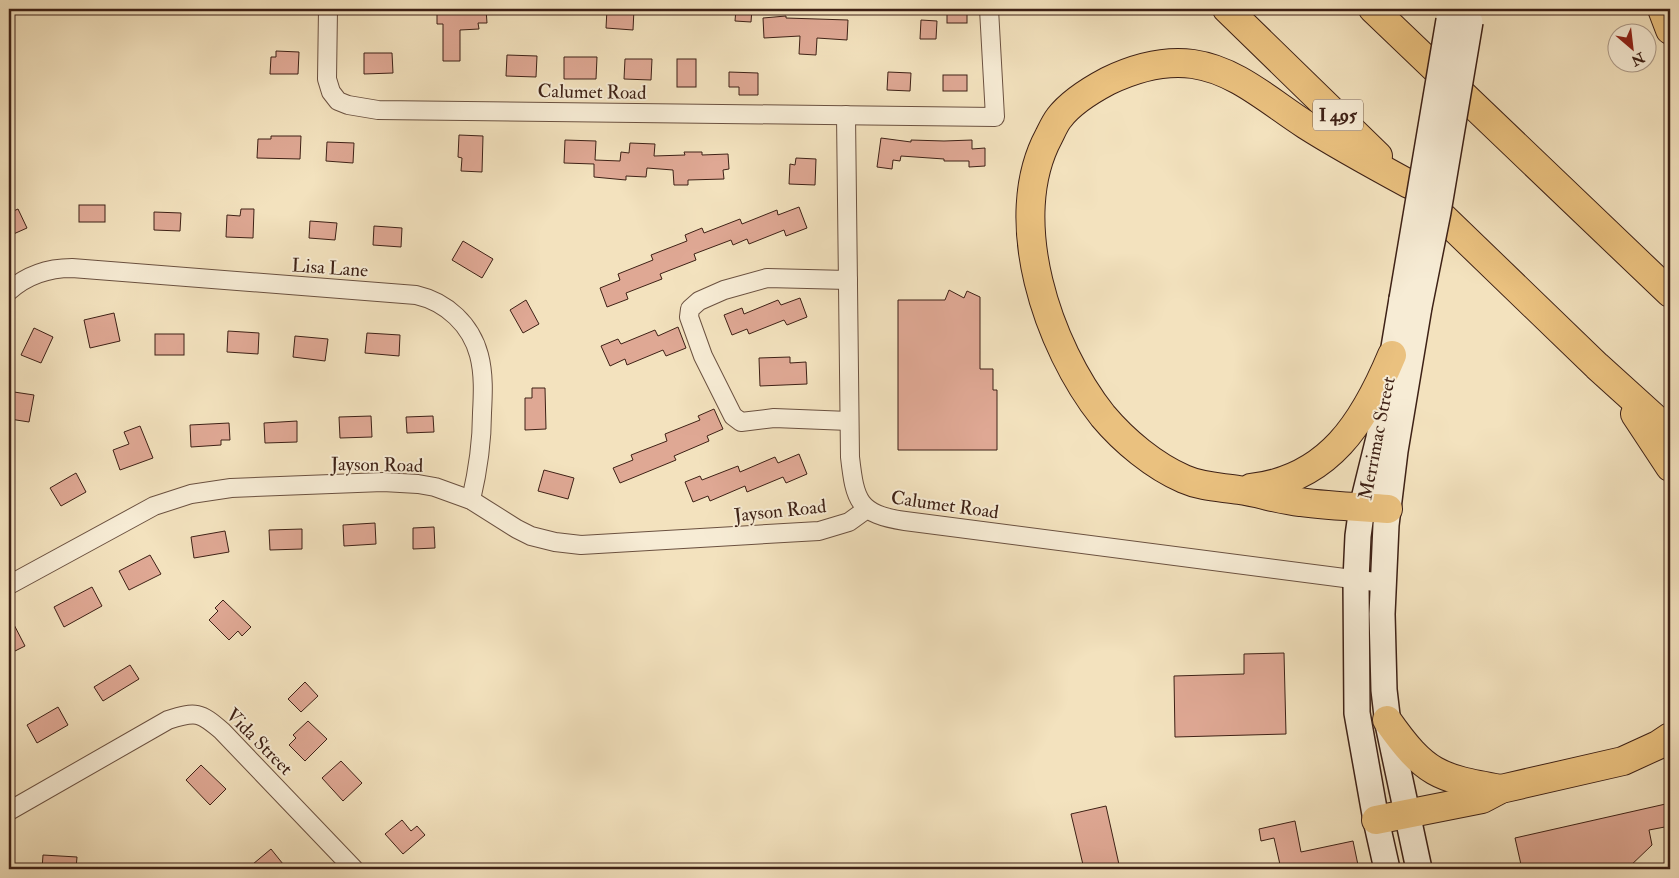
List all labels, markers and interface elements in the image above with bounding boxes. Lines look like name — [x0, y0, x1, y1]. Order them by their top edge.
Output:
north arrow — [1606, 22, 1656, 72]
text: N — [1628, 48, 1648, 70]
street label: Calumet Road — [537, 79, 647, 105]
road number: I 495 — [1313, 100, 1363, 130]
street label: Lisa Lane — [291, 253, 369, 283]
street label: Merrimac Street — [1353, 374, 1401, 502]
street label: Jayson Road — [330, 452, 424, 478]
street label: Calumet Road — [889, 486, 1001, 525]
street label: Jayson Road — [732, 494, 828, 528]
street label: Vida Street — [221, 703, 298, 780]

